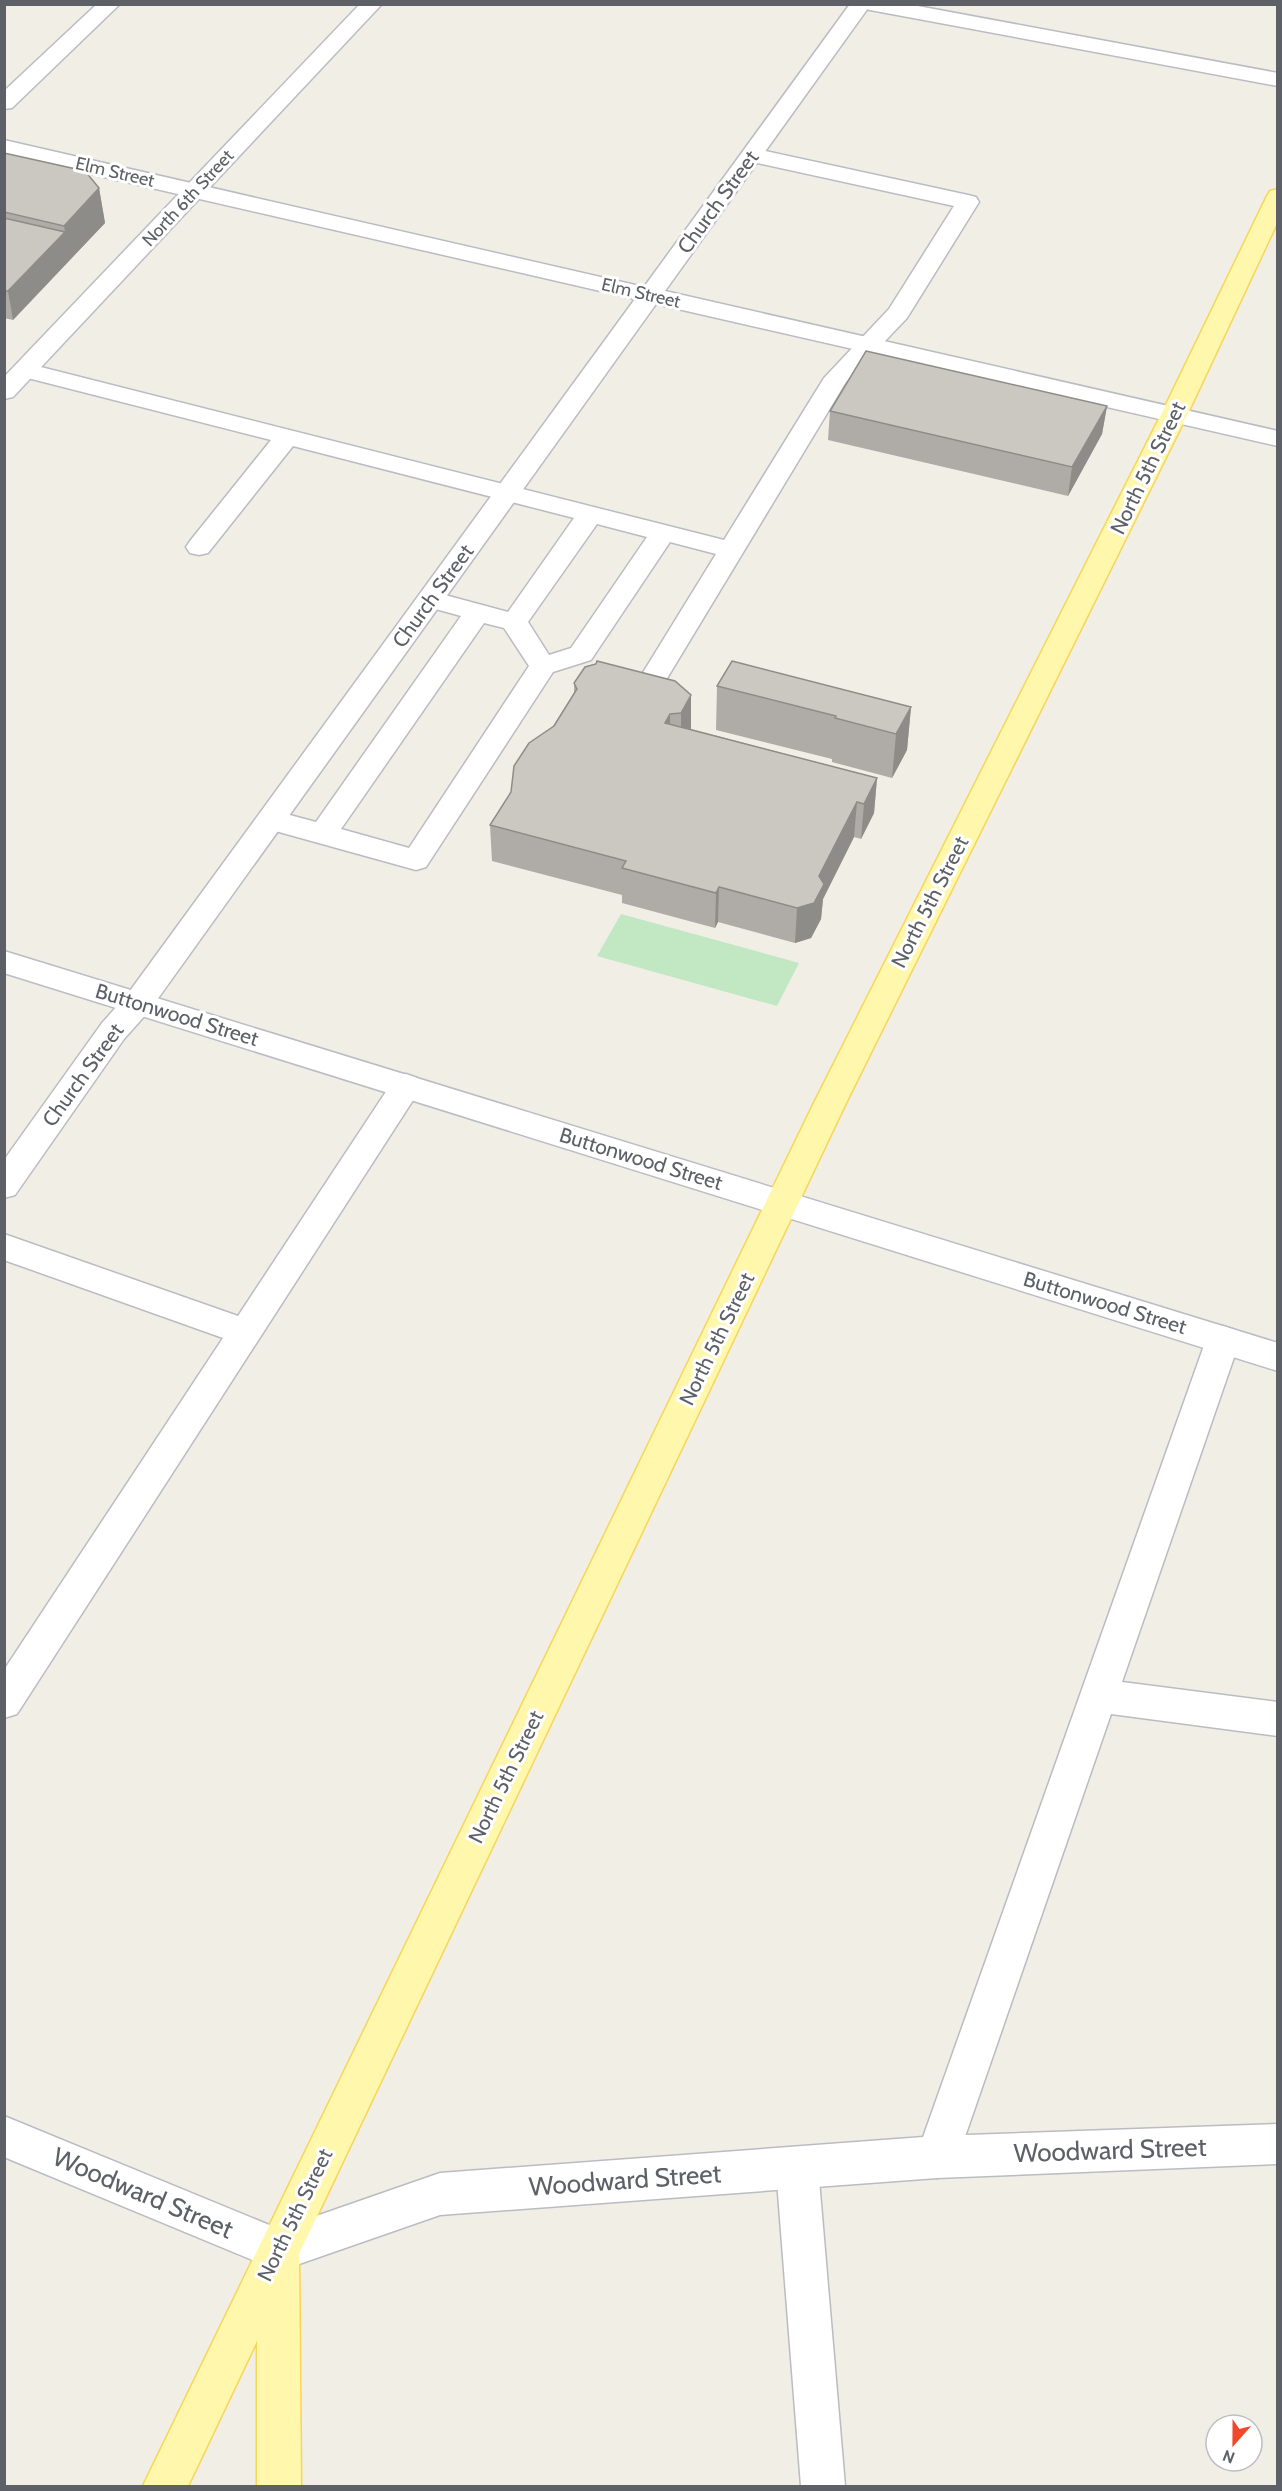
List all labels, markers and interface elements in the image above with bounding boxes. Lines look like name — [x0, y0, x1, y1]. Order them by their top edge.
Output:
street label: North 6th Street — [138, 145, 238, 251]
street label: Church Street — [672, 145, 763, 258]
street label: Elm Street — [73, 152, 157, 192]
street label: Elm Street — [599, 273, 683, 313]
street label: North 5th Street — [1105, 397, 1190, 538]
street label: Church Street — [387, 539, 478, 652]
street label: North 5th Street — [886, 832, 973, 972]
street label: Buttonwood Street — [93, 978, 262, 1051]
street label: Church Street — [37, 1018, 128, 1131]
street label: Buttonwood Street — [557, 1122, 726, 1195]
street label: Buttonwood Street — [1021, 1266, 1190, 1339]
street label: North 5th Street — [674, 1268, 759, 1409]
street label: North 5th Street — [463, 1706, 548, 1847]
street label: Woodward Street — [1013, 2131, 1207, 2169]
street label: Woodward Street — [48, 2141, 238, 2245]
street label: North 5th Street — [252, 2144, 337, 2285]
street label: Woodward Street — [528, 2157, 723, 2203]
north arrow — [1204, 2413, 1264, 2473]
text: N — [1220, 2446, 1237, 2467]

